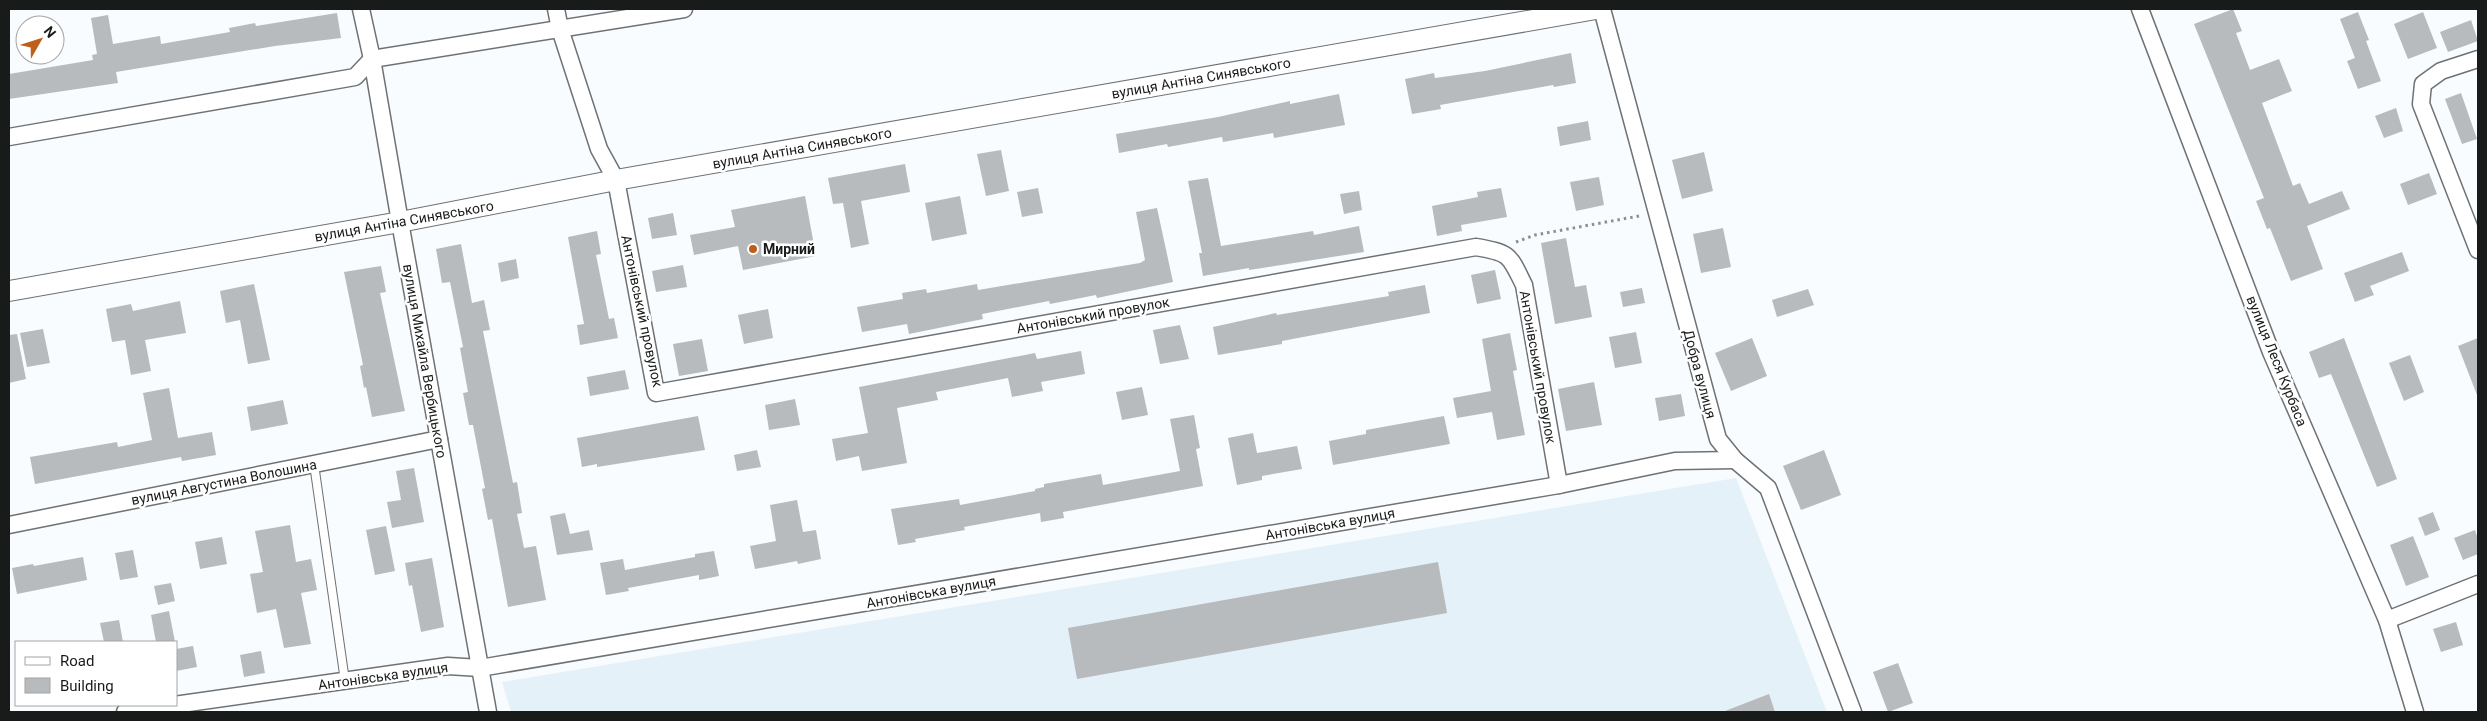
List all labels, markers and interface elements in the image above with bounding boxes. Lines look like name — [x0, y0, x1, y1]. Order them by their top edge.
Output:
north arrow — [15, 15, 65, 65]
text: N — [41, 23, 59, 41]
street label: вулиця Антіна Синявського — [1110, 54, 1292, 102]
street label: вулиця Антіна Синявського — [711, 124, 893, 172]
street label: вулиця Антіна Синявського — [313, 197, 495, 245]
street label: Антонівський провулок — [618, 233, 666, 389]
place label: Мирний — [763, 241, 815, 257]
marker: Мирний — [747, 243, 759, 255]
street label: вулиця Михайла Вербицького — [400, 263, 450, 459]
street label: Антонівський провулок — [1517, 289, 1559, 445]
street label: вулиця Леся Курбаса — [2243, 293, 2311, 429]
street label: Антонівський провулок — [1015, 294, 1171, 336]
street label: Добра вулиця — [1680, 328, 1720, 420]
street label: вулиця Августина Волошина — [130, 456, 318, 508]
street label: Антонівська вулиця — [1264, 505, 1396, 543]
street label: Антонівська вулиця — [865, 573, 997, 611]
legend — [15, 641, 178, 706]
text: Road — [60, 652, 94, 670]
street label: Антонівська вулиця — [317, 659, 449, 693]
text: Building — [60, 677, 114, 695]

